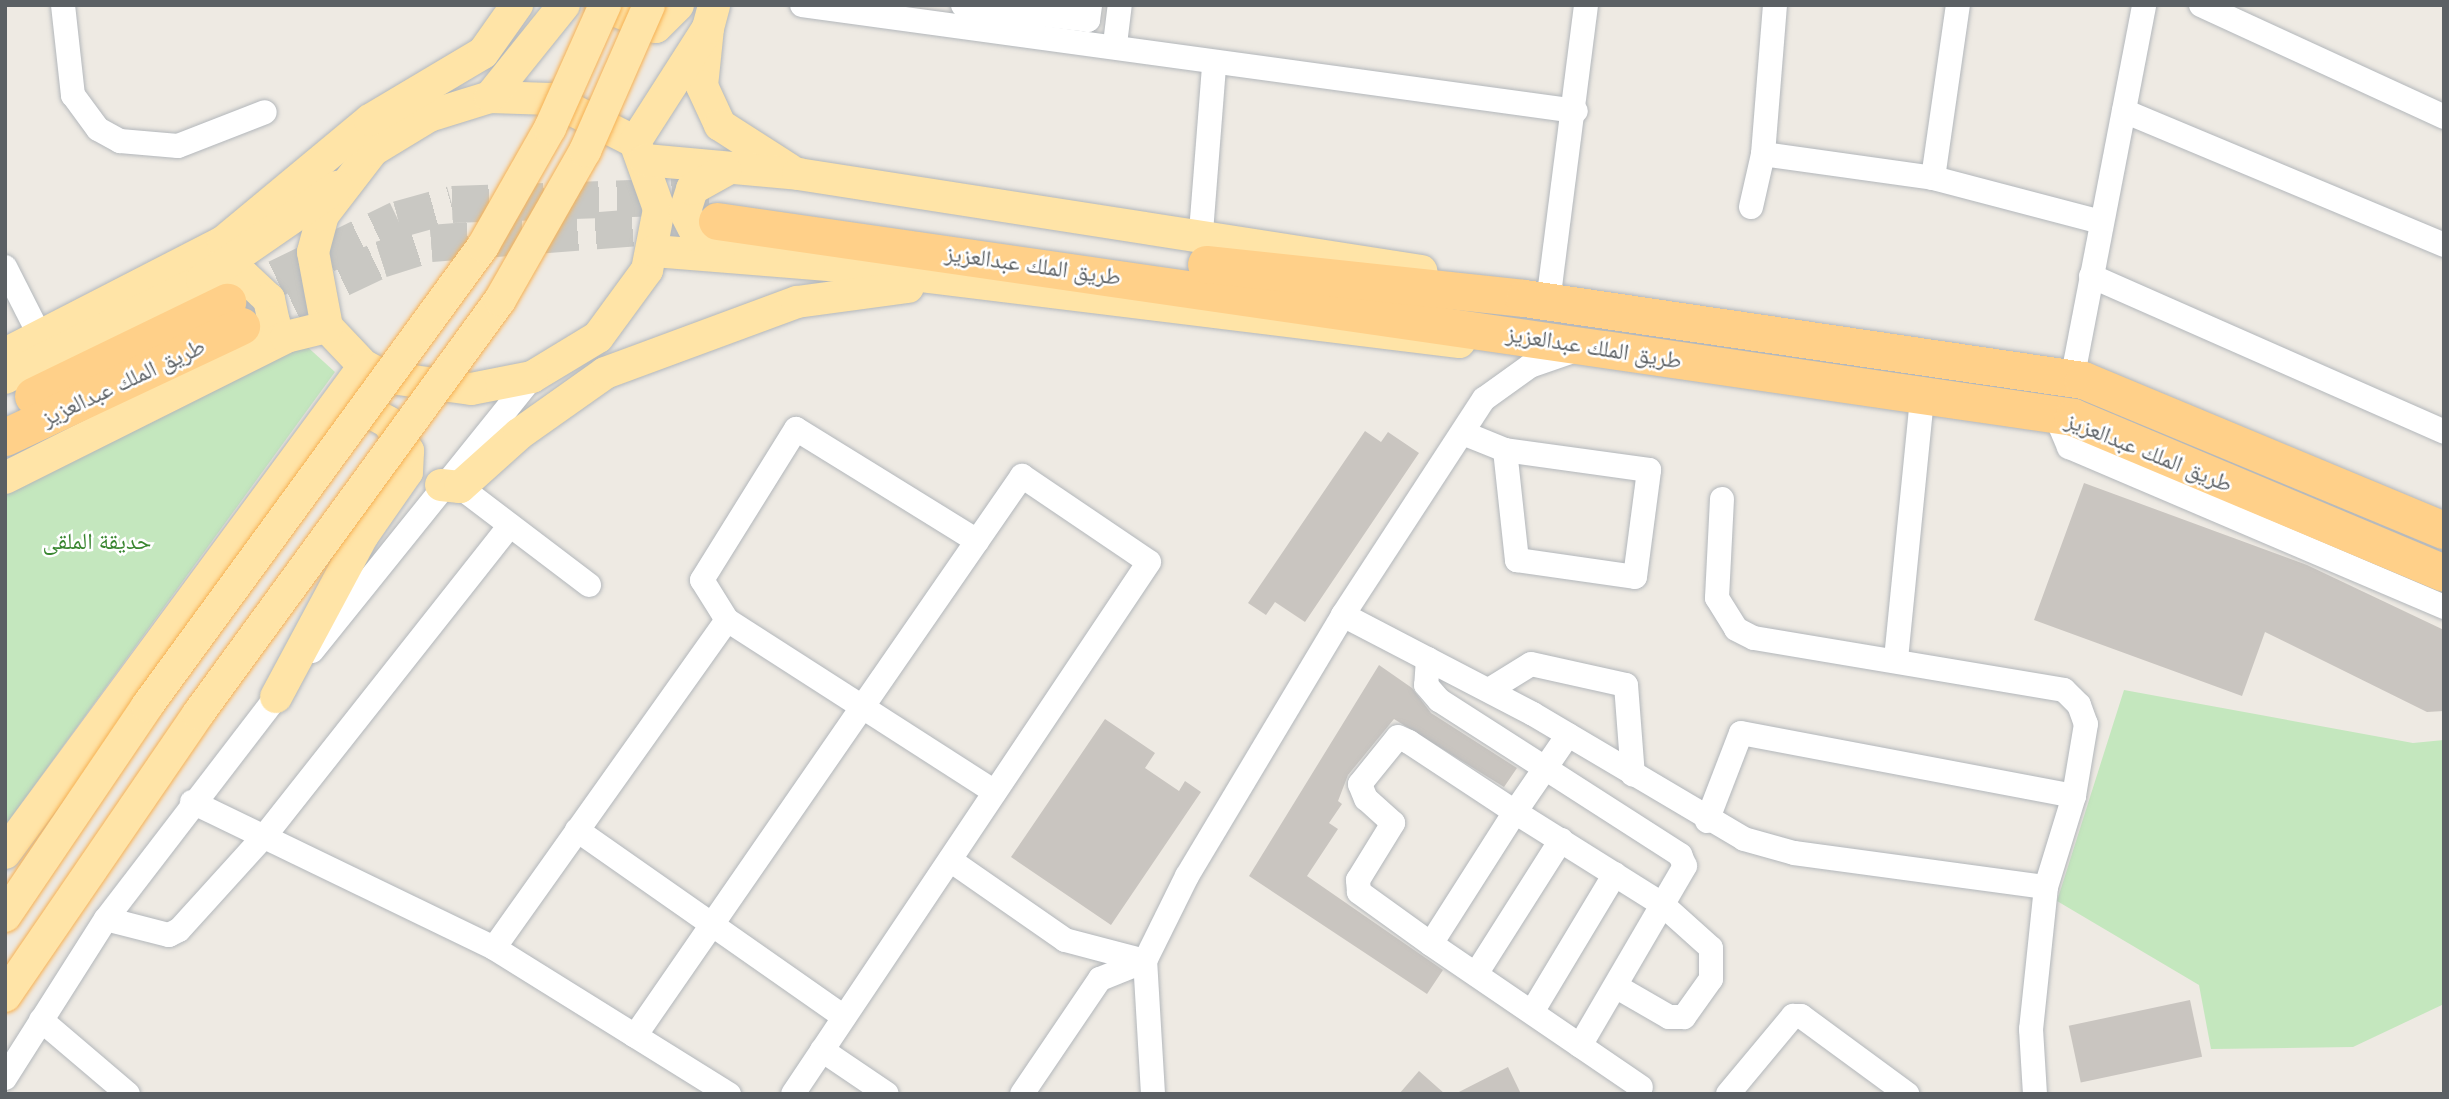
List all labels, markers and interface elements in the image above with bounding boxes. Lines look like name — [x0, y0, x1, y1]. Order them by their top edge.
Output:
street label: طريق الملك عبدالعزيز — [943, 239, 1123, 291]
street label: طريق الملك عبدالعزيز — [1504, 320, 1684, 374]
street label: طريق الملك عبدالعزيز — [37, 332, 209, 432]
street label: طريق الملك عبدالعزيز — [2062, 406, 2236, 498]
park label: حديقة الملقى — [43, 527, 151, 555]

